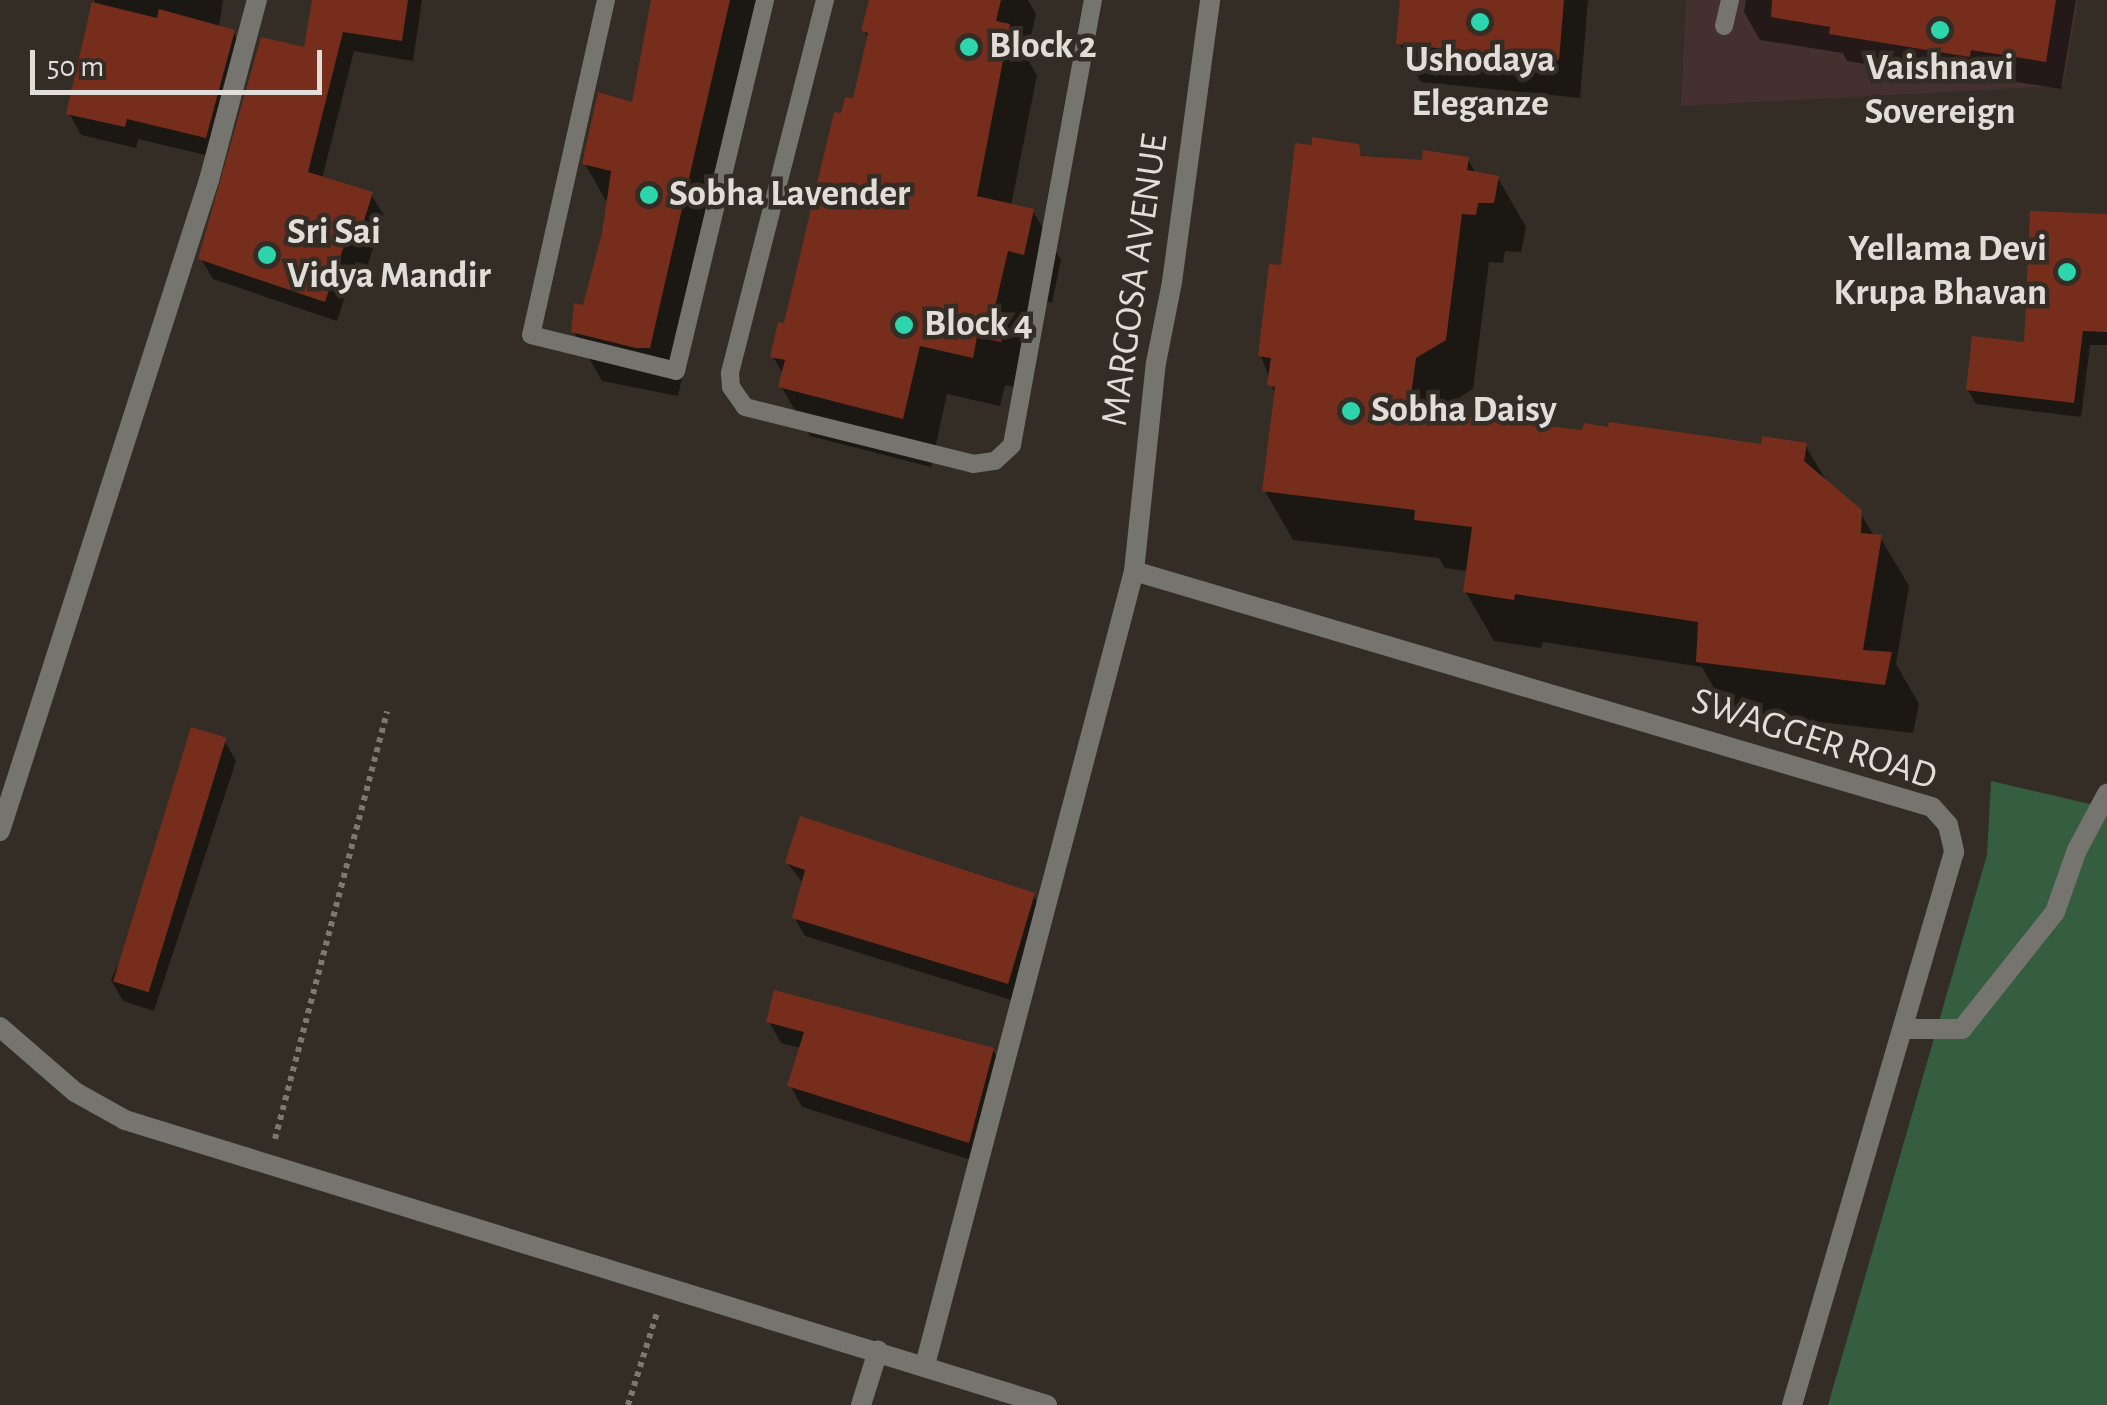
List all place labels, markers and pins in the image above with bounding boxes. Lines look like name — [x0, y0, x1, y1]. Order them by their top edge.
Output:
marker: Ushodaya Eleganze — [1469, 11, 1491, 33]
marker: Vaishnavi Sovereign — [1929, 19, 1951, 41]
place label: Block 2 — [989, 24, 1097, 70]
marker: Block 2 — [958, 36, 980, 58]
place label: Ushodaya Eleganze — [1405, 38, 1555, 127]
place label: Vaishnavi Sovereign — [1864, 46, 2016, 136]
place label: Sobha Lavender — [669, 172, 910, 218]
marker: Sobha Lavender — [638, 184, 660, 206]
place label: Sri Sai Vidya Mandir — [287, 210, 491, 300]
place label: Yellama Devi Krupa Bhavan — [1833, 227, 2047, 316]
marker: Sri Sai Vidya Mandir — [256, 244, 278, 266]
marker: Yellama Devi Krupa Bhavan — [2056, 261, 2078, 283]
place label: Block 4 — [924, 302, 1033, 348]
marker: Block 4 — [893, 314, 915, 336]
place label: Sobha Daisy — [1371, 388, 1557, 434]
marker: Sobha Daisy — [1340, 400, 1362, 422]

